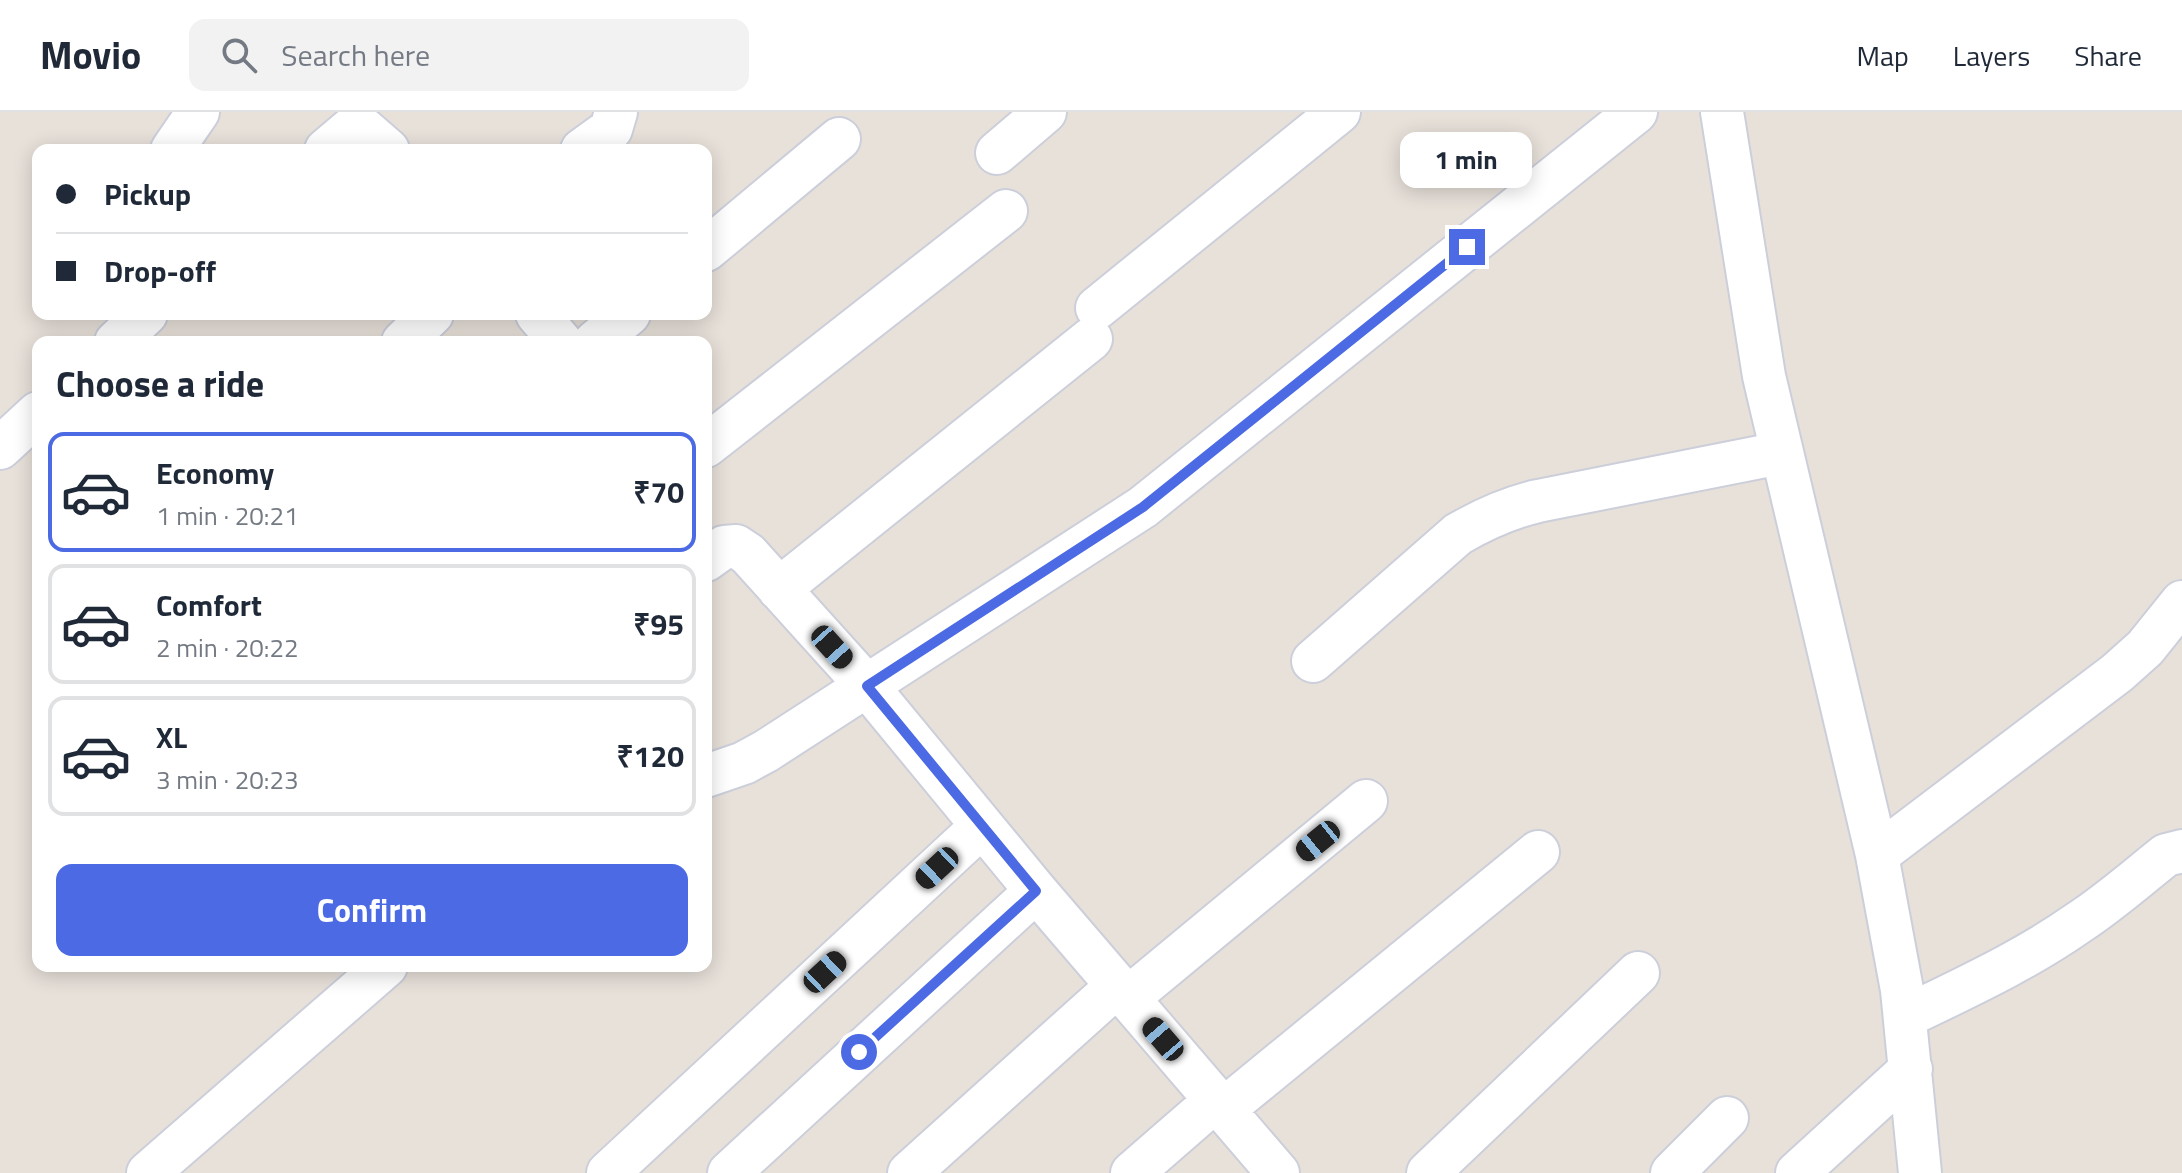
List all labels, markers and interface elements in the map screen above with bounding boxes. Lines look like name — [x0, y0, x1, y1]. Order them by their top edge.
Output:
search box — [189, 19, 749, 91]
text: Movio — [40, 26, 141, 84]
text: Search here — [281, 32, 430, 78]
icon: search — [217, 33, 261, 77]
text: Map — [1856, 34, 1909, 77]
text: Layers — [1953, 34, 2030, 77]
text: Share — [2074, 34, 2142, 77]
callout: 1 min — [1401, 131, 1533, 187]
text: 1 min — [1434, 140, 1498, 179]
text: Pickup — [104, 171, 191, 217]
route end — [1449, 229, 1485, 265]
text: Drop-off — [104, 248, 216, 294]
text: Choose a ride — [56, 356, 264, 411]
text: Economy — [156, 450, 274, 496]
icon: car — [60, 456, 132, 528]
text: ₹70 — [633, 469, 684, 515]
text: 1 min · 20:21 — [156, 496, 299, 535]
text: Comfort — [156, 582, 262, 628]
icon: car — [60, 588, 132, 660]
text: ₹95 — [633, 601, 684, 647]
car — [807, 621, 857, 673]
text: 2 min · 20:22 — [156, 628, 299, 667]
text: XL — [156, 714, 187, 760]
icon: car — [60, 720, 132, 792]
text: ₹120 — [616, 733, 684, 779]
text: 3 min · 20:23 — [156, 760, 299, 799]
car — [1292, 817, 1344, 865]
car — [911, 843, 963, 893]
button: Confirm — [56, 864, 688, 956]
car — [799, 947, 851, 997]
car — [1138, 1013, 1188, 1065]
route start — [841, 1034, 877, 1070]

